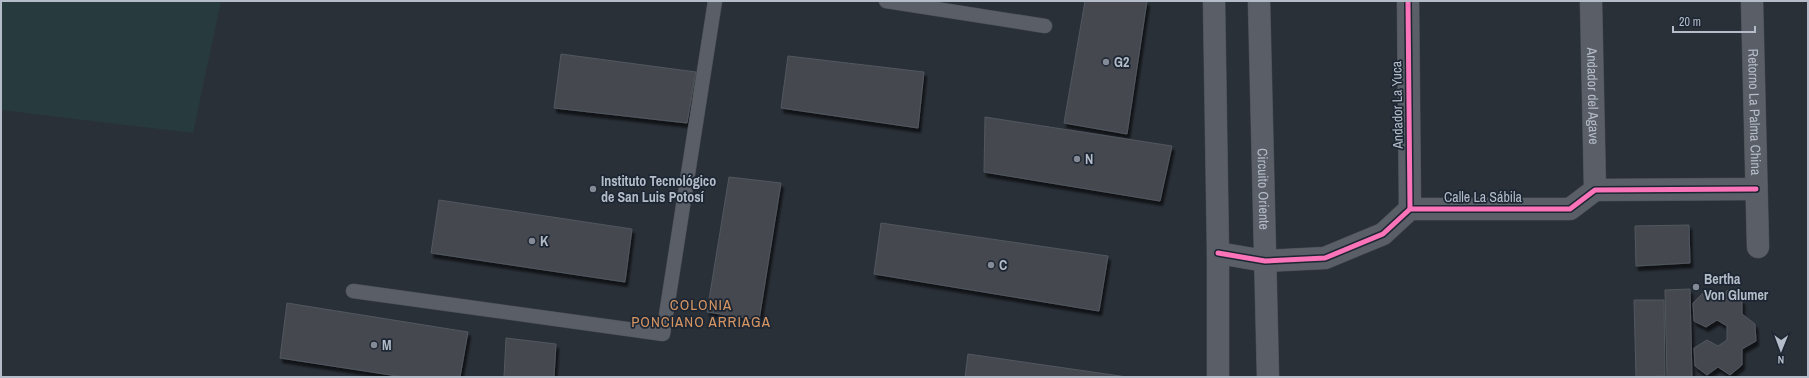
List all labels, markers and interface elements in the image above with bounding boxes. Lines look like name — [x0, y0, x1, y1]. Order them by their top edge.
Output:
scale bar — [1673, 8, 1755, 34]
text: 20 m — [1679, 14, 1701, 30]
street label: Andador del Agave — [1583, 46, 1603, 145]
street label: Retorno La Palma China — [1744, 49, 1765, 176]
place label: G2 — [1114, 53, 1129, 71]
marker: G2 — [1101, 57, 1111, 67]
street label: Andador La Yuca — [1387, 60, 1407, 150]
street label: Circuito Oriente — [1254, 148, 1273, 230]
place label: N — [1085, 150, 1093, 168]
marker: N — [1072, 154, 1082, 164]
place label: Instituto Tecnológico de San Luis Potosí — [601, 172, 716, 206]
marker: Instituto Tecnológico de San Luis Potosí — [588, 184, 598, 194]
street label: Calle La Sábila — [1444, 188, 1523, 206]
place label: K — [540, 232, 549, 250]
marker: K — [527, 236, 537, 246]
place label: C — [999, 256, 1007, 274]
marker: C — [986, 260, 996, 270]
place label: Bertha Von Glumer — [1704, 270, 1769, 304]
marker: Bertha Von Glumer — [1691, 282, 1701, 292]
district label: COLONIA PONCIANO ARRIAGA — [631, 294, 771, 332]
north arrow — [1761, 330, 1801, 370]
place label: M — [382, 336, 392, 354]
marker: M — [369, 340, 379, 350]
text: N — [1777, 353, 1784, 367]

